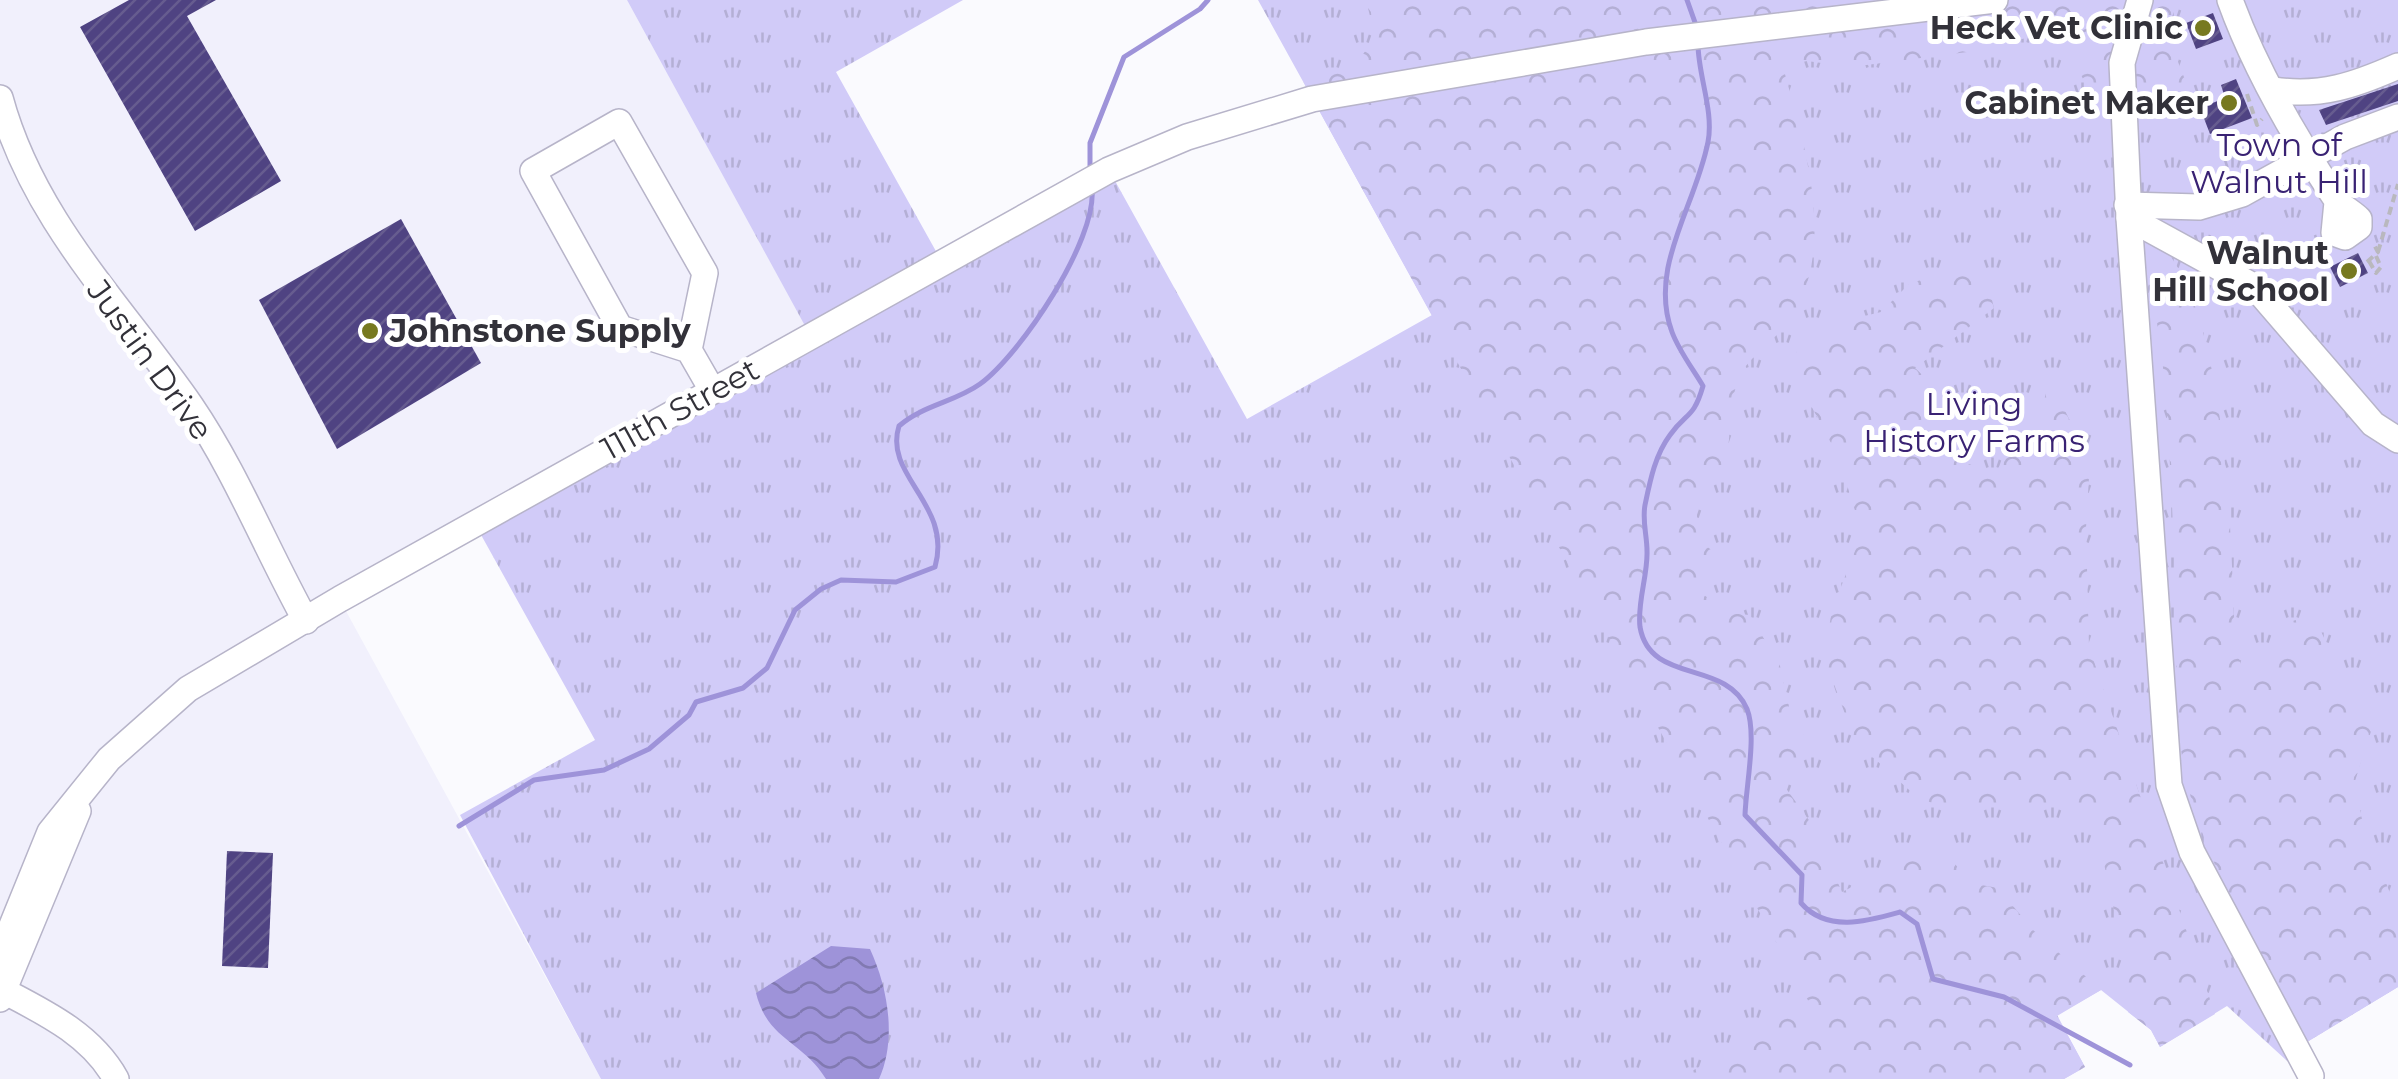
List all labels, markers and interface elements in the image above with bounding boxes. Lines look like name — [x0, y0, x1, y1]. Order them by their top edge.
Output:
place label: Heck Vet Clinic — [1930, 8, 2183, 47]
marker: Heck Vet Clinic — [2192, 17, 2214, 39]
place label: Cabinet Maker — [1965, 83, 2209, 122]
marker: Cabinet Maker — [2218, 92, 2240, 114]
park label: Town of Walnut Hill — [2190, 125, 2368, 201]
place label: Walnut Hill School — [2152, 233, 2329, 309]
marker: Walnut Hill School — [2338, 260, 2360, 282]
street label: Justin Drive — [79, 271, 222, 447]
place label: Johnstone Supply — [389, 311, 692, 350]
marker: Johnstone Supply — [359, 320, 381, 342]
street label: 111th Street — [594, 349, 765, 468]
park label: Living History Farms — [1863, 384, 2085, 460]

